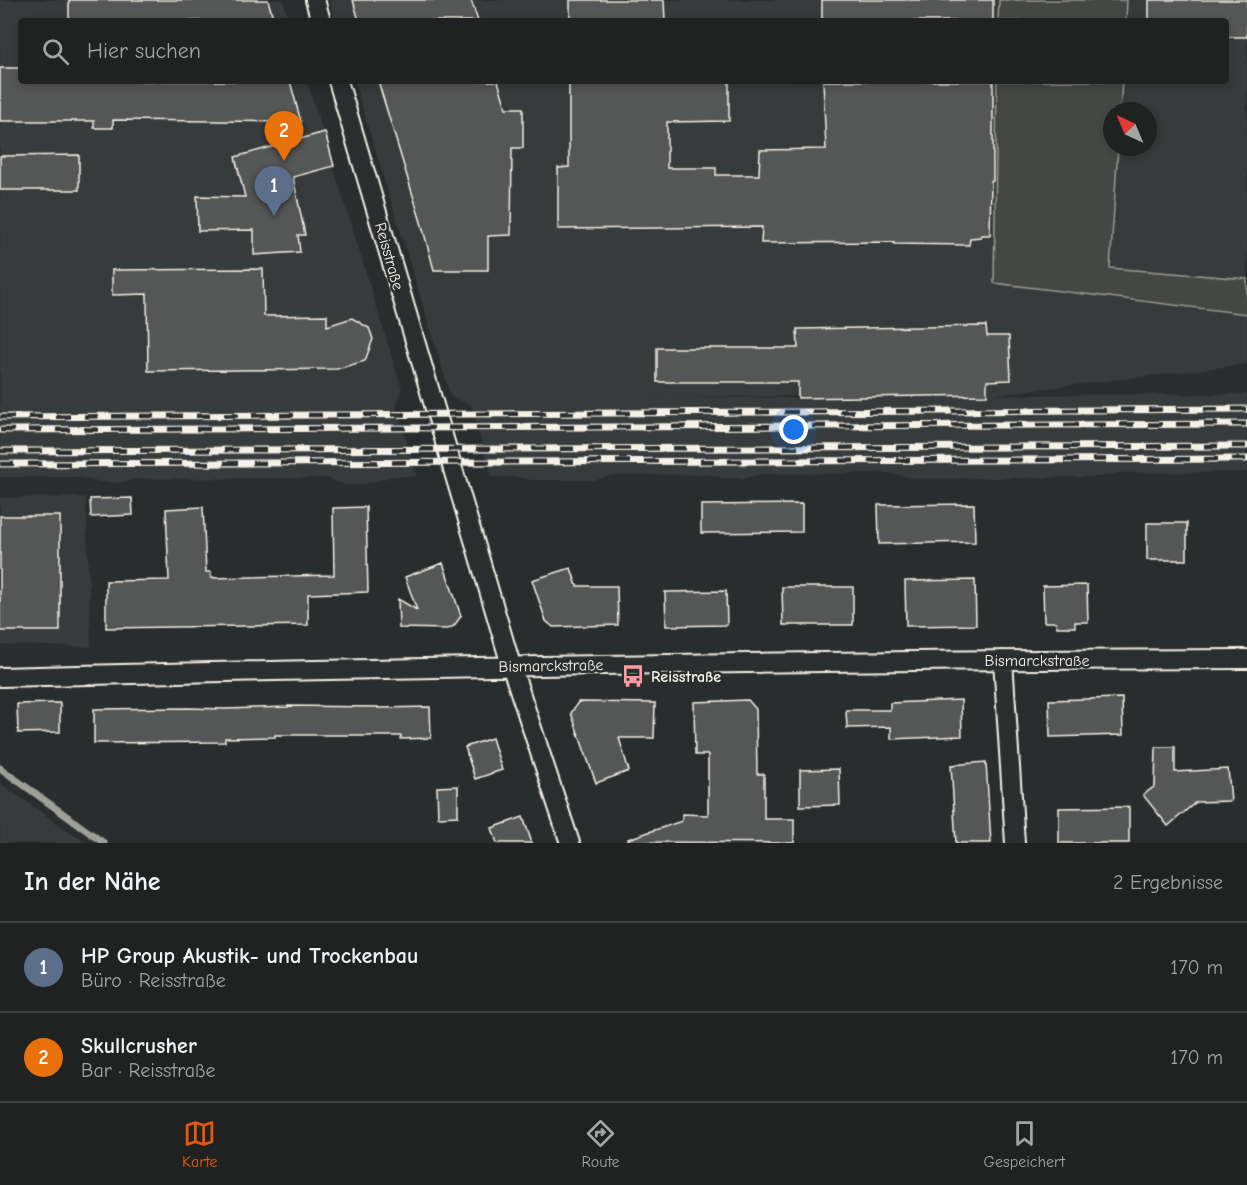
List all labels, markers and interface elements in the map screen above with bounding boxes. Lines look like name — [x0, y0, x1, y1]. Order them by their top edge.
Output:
search box — [18, 18, 1229, 84]
icon: search — [39, 35, 72, 68]
text: Hier suchen — [87, 38, 201, 64]
north arrow — [1103, 102, 1157, 156]
pin: 2 — [264, 112, 304, 161]
pin: 1 — [254, 166, 294, 216]
street label: Reisstraße — [371, 220, 407, 292]
your location — [779, 415, 808, 444]
street label: Bismarckstraße — [985, 652, 1090, 670]
street label: Bismarckstraße — [498, 656, 604, 676]
bus stop icon: Reisstraße — [620, 663, 646, 689]
place label: Reisstraße — [651, 668, 721, 686]
text: In der Nähe — [24, 867, 161, 897]
text: 2 Ergebnisse — [1113, 871, 1223, 894]
text: HP Group Akustik- und Trockenbau — [81, 943, 418, 969]
text: 1 — [40, 956, 47, 979]
text: 170 m — [1170, 956, 1223, 979]
text: Büro · Reisstraße — [81, 969, 226, 992]
text: Skullcrusher — [81, 1033, 197, 1059]
text: 2 — [39, 1046, 48, 1069]
text: 170 m — [1170, 1046, 1223, 1069]
text: Bar · Reisstraße — [81, 1059, 216, 1082]
tab: Karte — [182, 1117, 218, 1171]
tab: Route — [582, 1117, 620, 1171]
tab: Gespeichert — [984, 1117, 1065, 1171]

